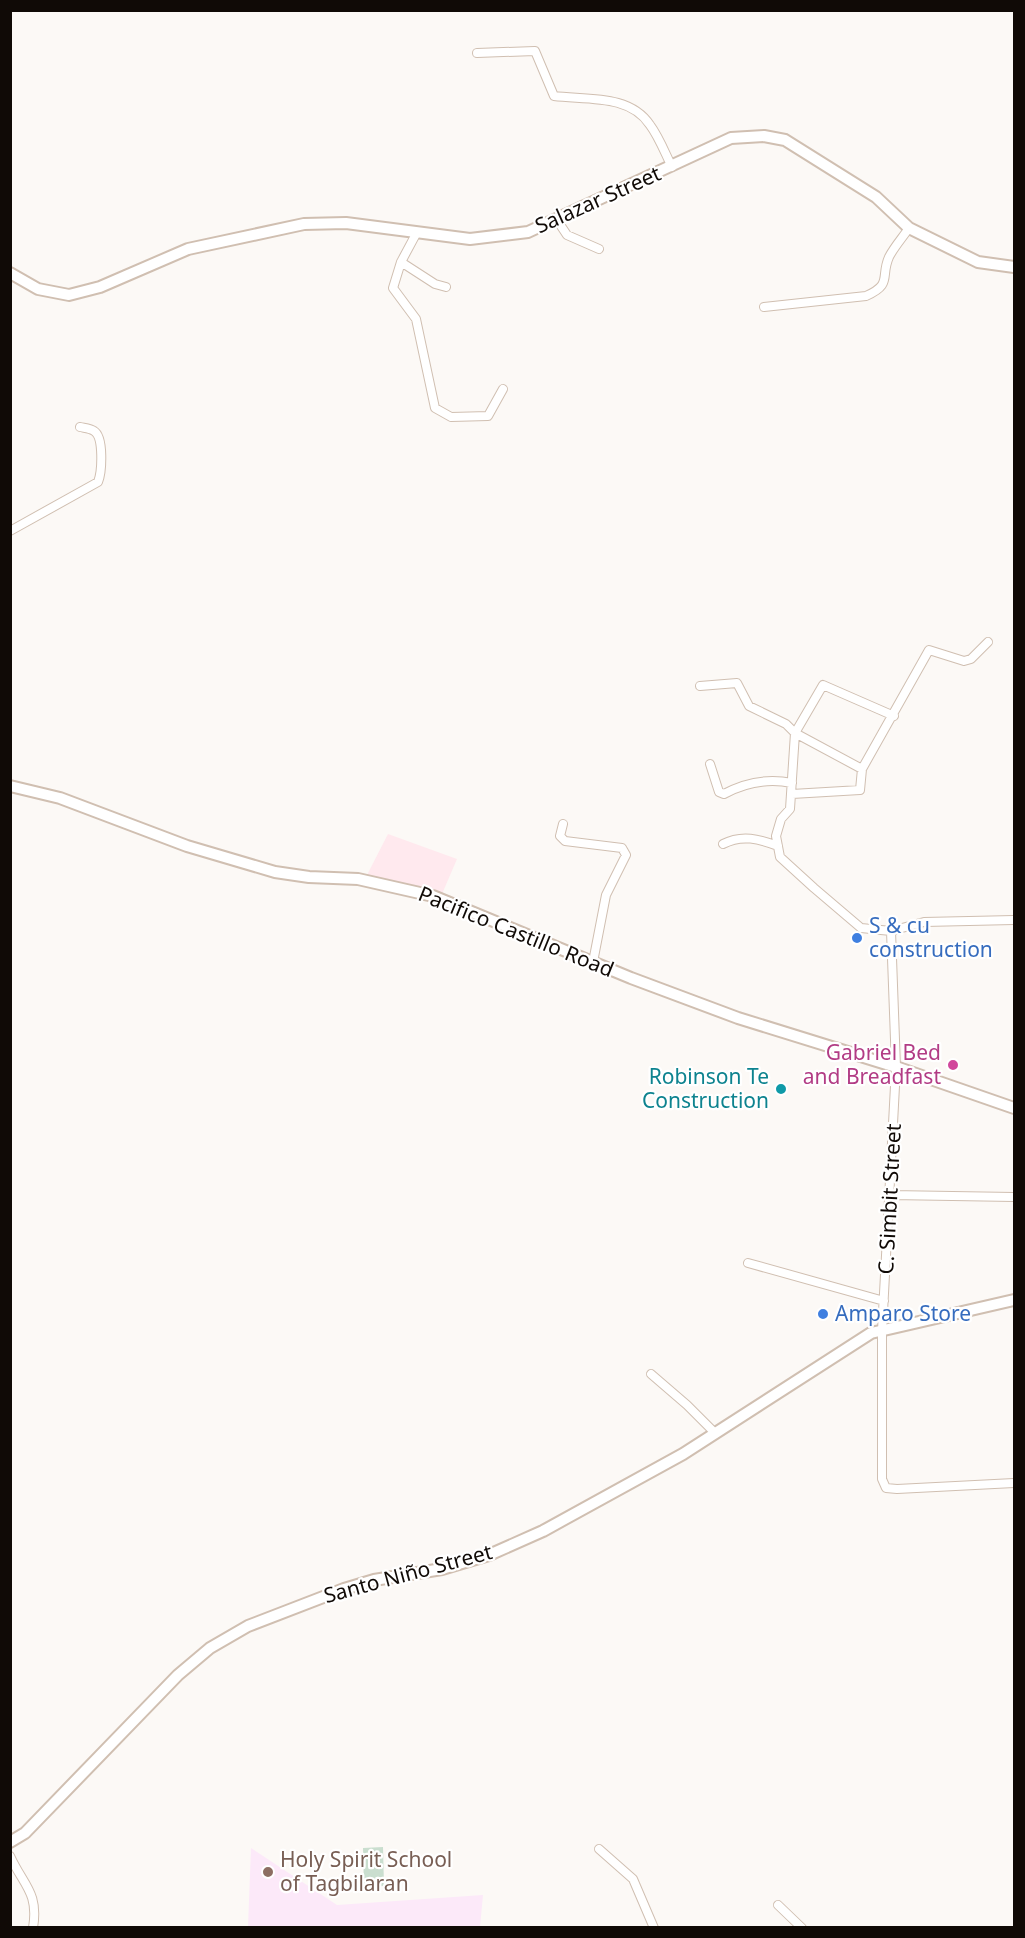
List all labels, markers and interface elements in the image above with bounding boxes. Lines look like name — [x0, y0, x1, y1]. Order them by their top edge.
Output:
street label: Salazar Street — [530, 159, 665, 239]
street label: Pacifico Castillo Road — [414, 879, 618, 983]
place label: S & cu construction — [869, 911, 993, 963]
marker: S & cu construction — [850, 931, 864, 945]
place label: Gabriel Bed and Breadfast — [803, 1038, 941, 1090]
marker: Gabriel Bed and Breadfast — [946, 1058, 960, 1072]
place label: Robinson Te Construction — [642, 1062, 769, 1114]
marker: Robinson Te Construction — [774, 1082, 788, 1096]
street label: C. Simbit Street — [871, 1122, 907, 1275]
place label: Amparo Store — [835, 1299, 971, 1327]
marker: Amparo Store — [816, 1307, 830, 1321]
street label: Santo Niño Street — [320, 1537, 495, 1609]
place label: Holy Spirit School of Tagbilaran — [280, 1845, 452, 1897]
marker: Holy Spirit School of Tagbilaran — [261, 1865, 275, 1879]

